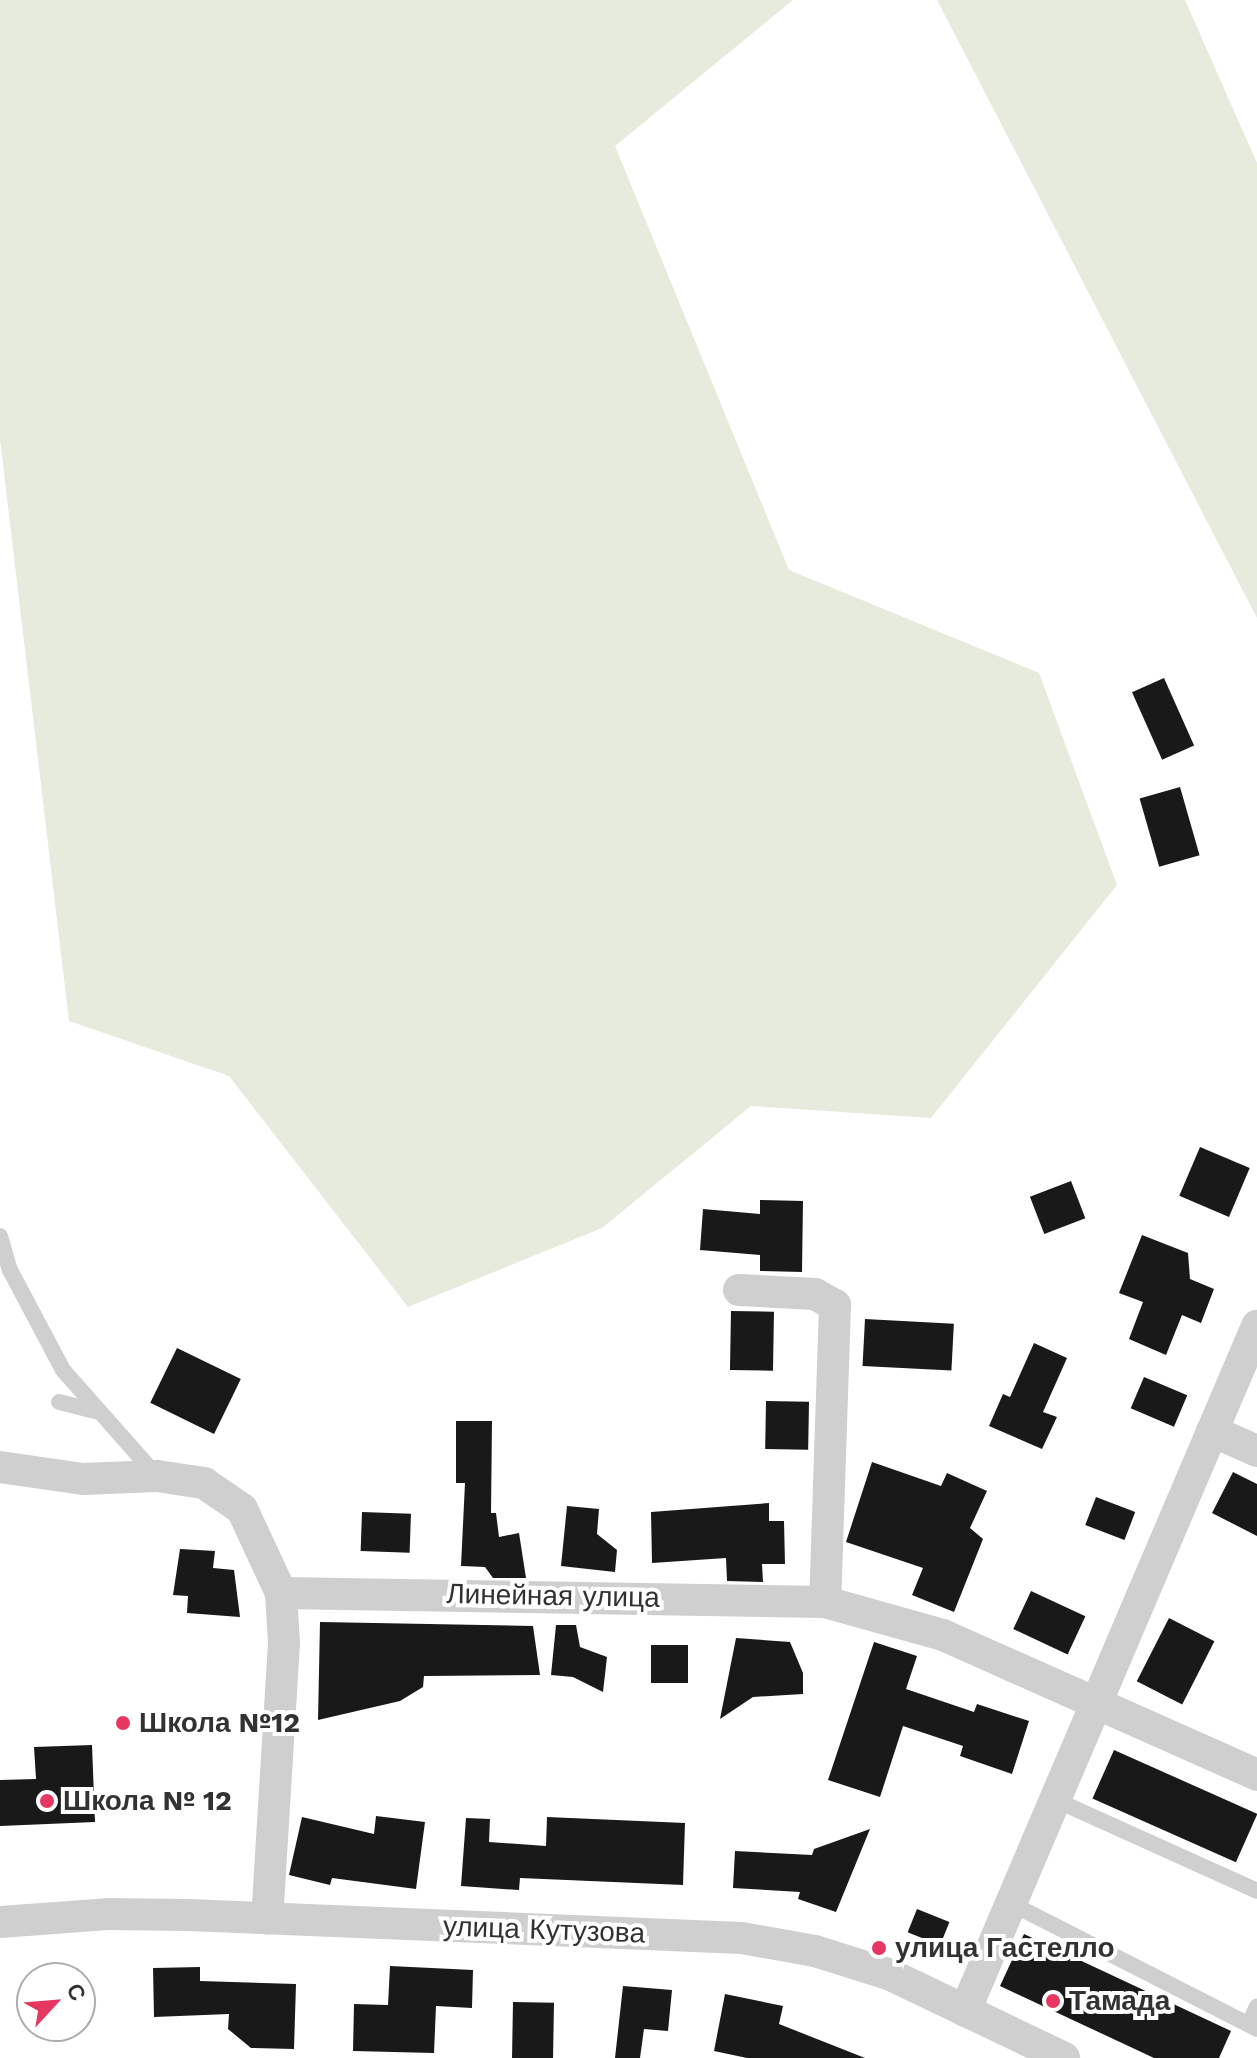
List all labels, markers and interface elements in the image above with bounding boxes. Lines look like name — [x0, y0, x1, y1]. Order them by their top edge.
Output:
street label: Линейная улица — [446, 1577, 660, 1615]
place label: Школа №12 — [139, 1706, 300, 1740]
marker: Школа №12 — [114, 1714, 132, 1732]
place label: Школа № 12 — [63, 1784, 232, 1818]
marker: Школа № 12 — [38, 1792, 56, 1810]
street label: улица Кутузова — [442, 1910, 646, 1950]
place label: улица Гастелло — [895, 1931, 1115, 1965]
marker: улица Гастелло — [870, 1939, 888, 1957]
north arrow — [16, 1962, 96, 2042]
text: С — [62, 1980, 91, 2005]
place label: Тамада — [1069, 1984, 1170, 2018]
marker: Тамада — [1044, 1992, 1062, 2010]

